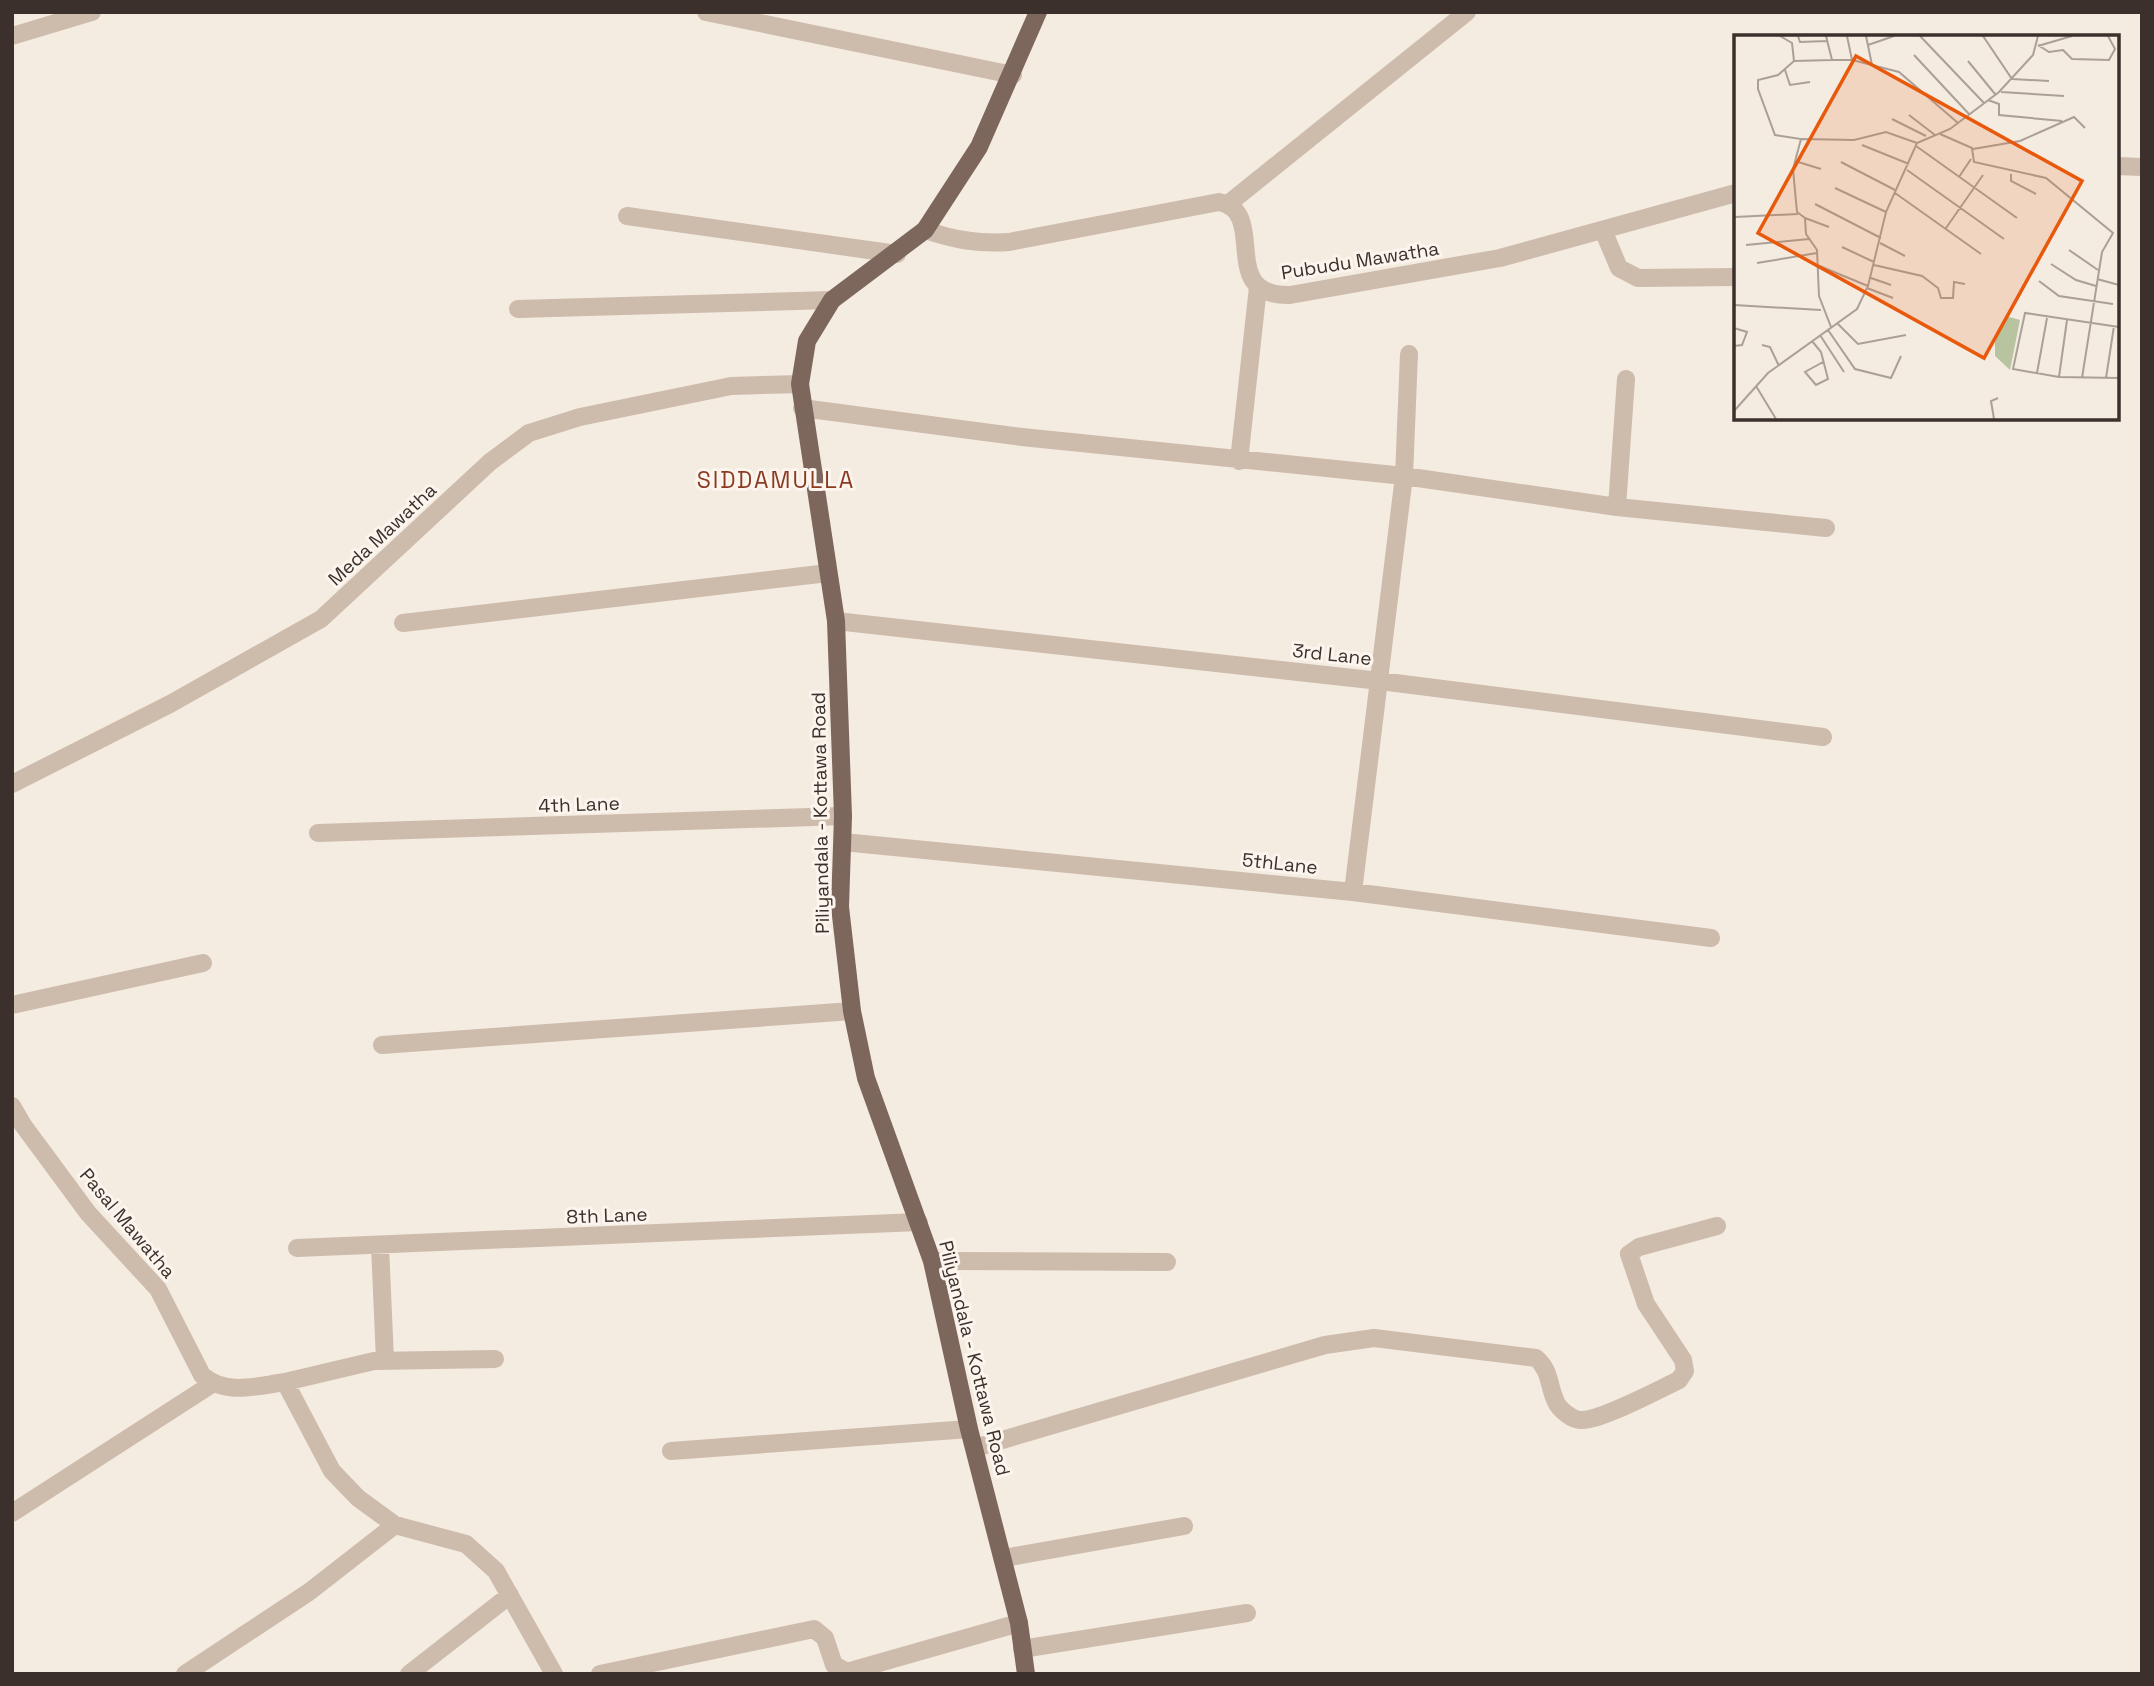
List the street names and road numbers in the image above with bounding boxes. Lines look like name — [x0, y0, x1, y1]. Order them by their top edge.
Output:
street label: Pubudu Mawatha — [1279, 236, 1441, 285]
street label: Meda Mawatha — [323, 478, 442, 591]
street label: 3rd Lane — [1291, 638, 1373, 671]
street label: Piliyandala - Kottawa Road — [806, 692, 835, 934]
street label: 4th Lane — [538, 791, 620, 818]
street label: 5thLane — [1241, 847, 1319, 880]
street label: Pasal Mawatha — [74, 1163, 181, 1284]
street label: 8th Lane — [566, 1202, 648, 1229]
street label: Piliyandala - Kottawa Road — [933, 1238, 1016, 1478]

